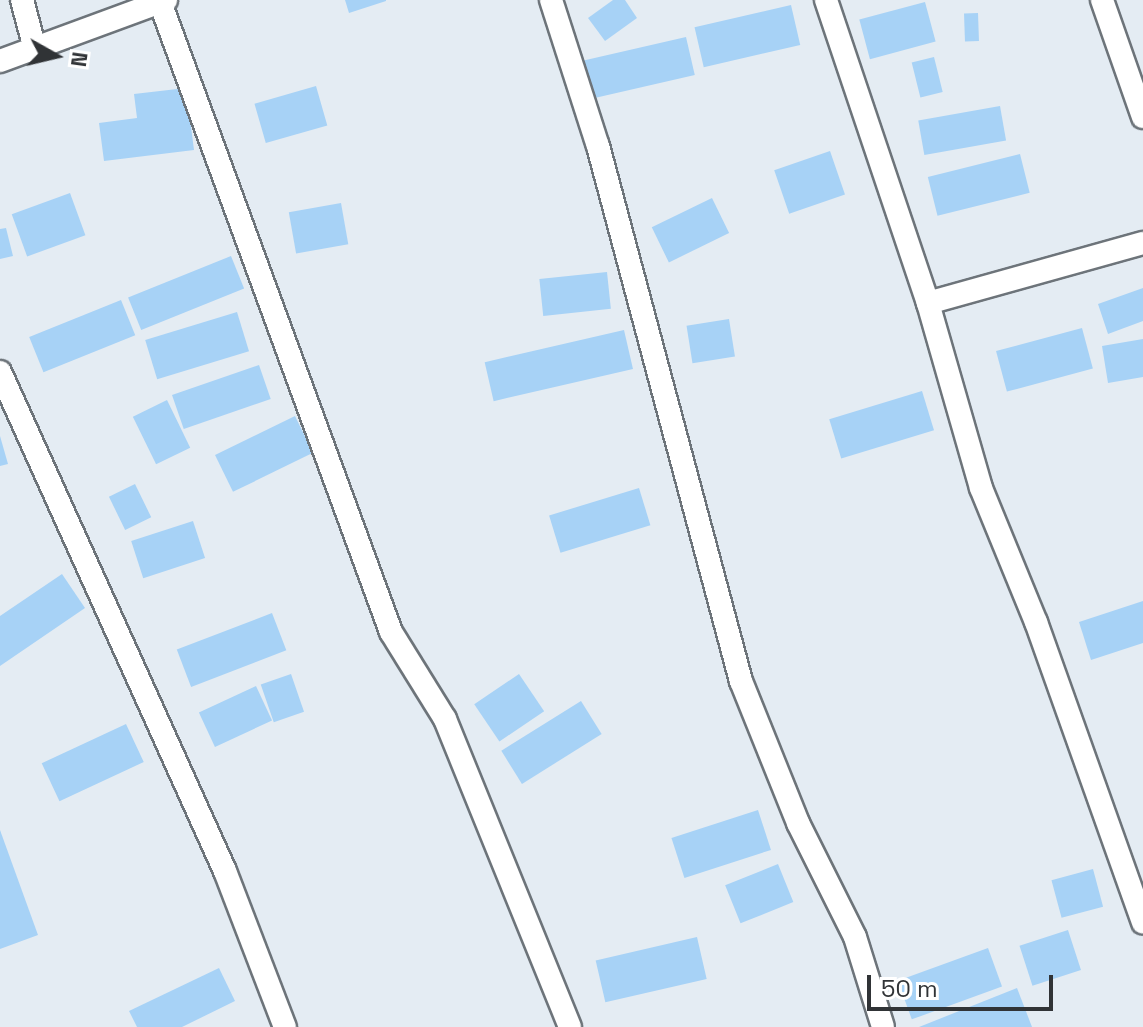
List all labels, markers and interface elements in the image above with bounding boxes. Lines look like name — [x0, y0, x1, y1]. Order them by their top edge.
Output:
north arrow — [16, 16, 96, 96]
text: N — [65, 50, 95, 69]
scale bar — [871, 959, 1057, 1009]
text: 50 m — [881, 973, 938, 1004]

